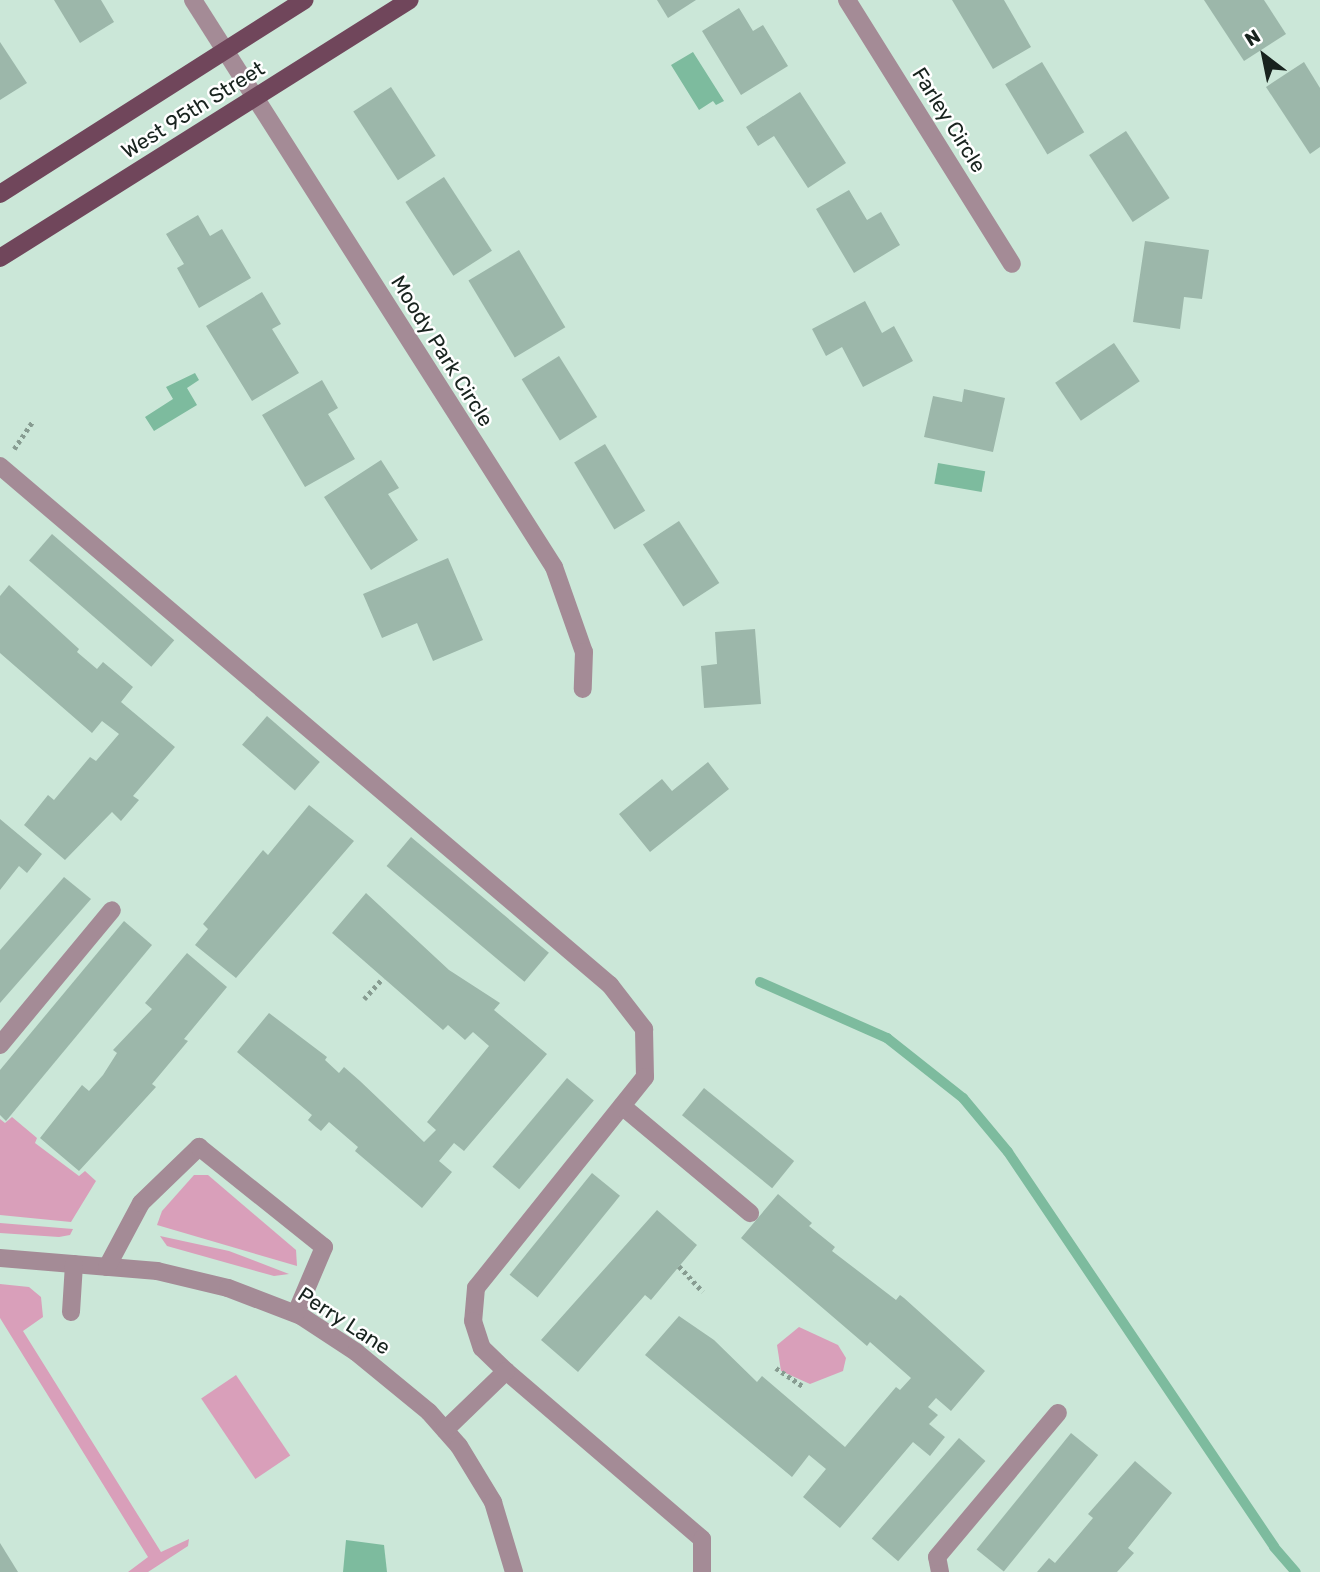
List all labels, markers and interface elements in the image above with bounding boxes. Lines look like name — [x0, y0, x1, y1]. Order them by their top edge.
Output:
north arrow — [1229, 21, 1299, 91]
text: N — [1241, 24, 1264, 51]
street label: West 95th Street — [117, 56, 269, 164]
street label: Farley Circle — [907, 63, 991, 177]
street label: Moody Park Circle — [385, 270, 499, 432]
street label: Perry Lane — [293, 1282, 395, 1360]

